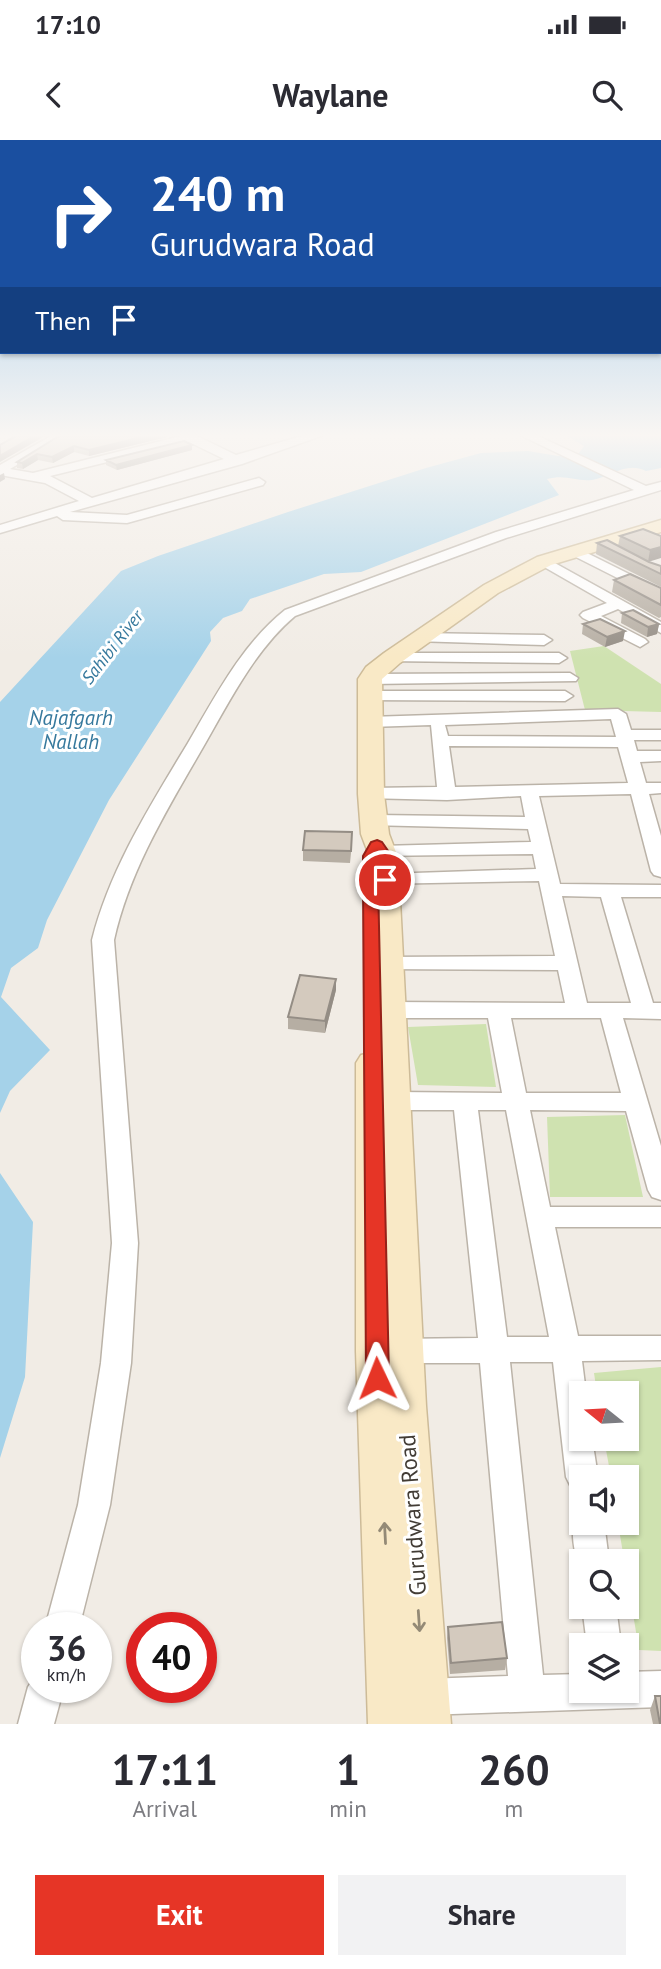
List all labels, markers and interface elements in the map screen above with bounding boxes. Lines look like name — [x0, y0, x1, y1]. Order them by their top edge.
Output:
text: 17:10 — [35, 8, 101, 41]
text: Waylane — [272, 74, 389, 116]
icon: back — [35, 76, 73, 114]
icon: search — [588, 76, 626, 114]
text: 240 m — [150, 161, 285, 225]
icon: right — [35, 168, 126, 259]
text: Gurudwara Road — [150, 223, 375, 265]
icon: arrive — [105, 301, 143, 339]
text: Then — [35, 304, 91, 337]
water label: Sahibi River — [76, 605, 149, 689]
water label: Najafgarh Nallah — [29, 704, 113, 755]
pin — [355, 850, 415, 910]
icon: arrive — [366, 861, 404, 899]
position arrow — [340, 1341, 414, 1415]
north arrow — [569, 1381, 639, 1451]
map controls — [569, 1381, 639, 1703]
street label: Gurudwara Road — [392, 1433, 432, 1597]
button: sound — [569, 1465, 639, 1535]
one-way arrow — [378, 1522, 391, 1545]
button: search — [569, 1549, 639, 1619]
one-way arrow — [413, 1609, 426, 1631]
speed limit sign: 40 — [126, 1612, 217, 1703]
text: 36 — [47, 1625, 86, 1671]
button: layers — [569, 1633, 639, 1703]
text: km/h — [47, 1663, 86, 1686]
text: 17:11 — [111, 1742, 218, 1797]
text: 1 — [336, 1742, 360, 1797]
text: 260 — [478, 1742, 550, 1797]
text: Arrival — [132, 1794, 197, 1823]
text: min — [329, 1794, 367, 1823]
text: m — [505, 1794, 523, 1823]
button: Exit — [35, 1875, 324, 1955]
button: Share — [338, 1875, 626, 1955]

